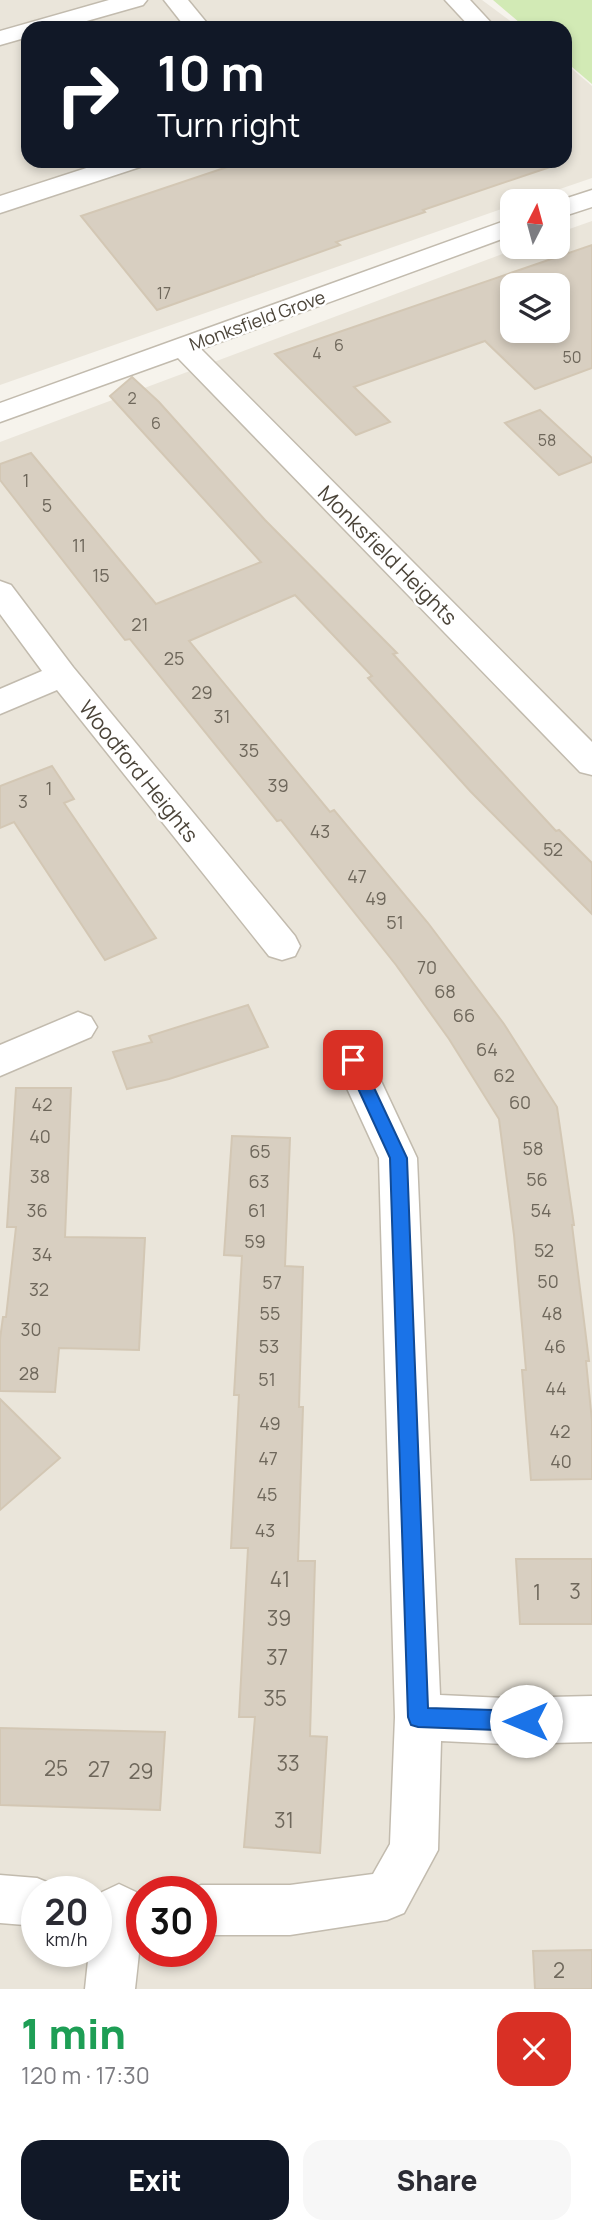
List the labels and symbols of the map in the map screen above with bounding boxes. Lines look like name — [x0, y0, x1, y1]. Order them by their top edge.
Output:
north arrow — [500, 189, 570, 259]
house number: 17 — [157, 282, 171, 304]
street label: Monksfield Grove — [186, 284, 328, 356]
house number: 6 — [334, 334, 344, 356]
house number: 4 — [312, 342, 322, 364]
house number: 50 — [563, 346, 582, 368]
house number: 2 — [127, 387, 137, 409]
house number: 6 — [151, 412, 161, 434]
house number: 58 — [538, 429, 556, 451]
house number: 1 — [22, 468, 30, 492]
street label: Monksfield Heights — [312, 479, 464, 631]
house number: 5 — [42, 493, 52, 517]
house number: 11 — [72, 533, 86, 557]
house number: 15 — [92, 563, 110, 587]
house number: 21 — [131, 612, 149, 636]
house number: 25 — [164, 646, 184, 670]
house number: 29 — [191, 680, 213, 704]
street label: Woodford Heights — [73, 694, 205, 848]
house number: 31 — [214, 704, 230, 728]
house number: 35 — [239, 738, 259, 762]
house number: 39 — [267, 773, 289, 797]
house number: 1 — [45, 776, 53, 800]
house number: 3 — [18, 789, 28, 813]
house number: 43 — [310, 819, 330, 843]
house number: 52 — [543, 837, 563, 861]
house number: 47 — [347, 864, 367, 888]
house number: 49 — [365, 886, 387, 910]
house number: 51 — [386, 910, 404, 934]
house number: 70 — [417, 955, 437, 979]
house number: 68 — [434, 979, 456, 1003]
house number: 66 — [453, 1003, 475, 1027]
pin — [323, 1030, 383, 1090]
house number: 64 — [476, 1037, 498, 1061]
house number: 62 — [493, 1063, 515, 1087]
house number: 60 — [509, 1090, 531, 1114]
house number: 42 — [32, 1092, 52, 1116]
house number: 40 — [29, 1124, 51, 1148]
house number: 58 — [523, 1136, 543, 1160]
house number: 65 — [249, 1139, 271, 1163]
house number: 38 — [30, 1164, 50, 1188]
house number: 56 — [526, 1167, 548, 1191]
house number: 63 — [248, 1169, 270, 1193]
house number: 36 — [26, 1198, 48, 1222]
house number: 61 — [248, 1198, 266, 1222]
house number: 54 — [530, 1198, 552, 1222]
house number: 59 — [244, 1229, 266, 1253]
house number: 52 — [534, 1238, 554, 1262]
house number: 34 — [32, 1242, 52, 1266]
house number: 50 — [537, 1269, 559, 1293]
house number: 57 — [262, 1270, 282, 1294]
house number: 32 — [29, 1277, 49, 1301]
house number: 55 — [260, 1301, 280, 1325]
house number: 48 — [541, 1301, 563, 1325]
house number: 30 — [21, 1317, 41, 1341]
house number: 53 — [259, 1334, 279, 1358]
house number: 46 — [544, 1334, 566, 1358]
house number: 28 — [19, 1361, 39, 1385]
house number: 51 — [258, 1367, 276, 1391]
house number: 44 — [545, 1376, 567, 1400]
house number: 49 — [259, 1411, 281, 1435]
house number: 42 — [550, 1419, 570, 1443]
house number: 47 — [258, 1446, 278, 1470]
house number: 40 — [550, 1449, 572, 1473]
house number: 45 — [256, 1482, 278, 1506]
house number: 43 — [255, 1518, 275, 1542]
house number: 41 — [270, 1565, 290, 1593]
house number: 3 — [569, 1577, 581, 1605]
house number: 1 — [533, 1578, 541, 1606]
house number: 39 — [267, 1604, 291, 1632]
house number: 37 — [266, 1643, 288, 1671]
house number: 35 — [263, 1684, 287, 1712]
position arrow — [489, 1684, 563, 1758]
house number: 33 — [276, 1749, 300, 1777]
house number: 25 — [44, 1754, 68, 1782]
house number: 27 — [88, 1755, 110, 1783]
house number: 29 — [128, 1757, 154, 1785]
house number: 31 — [274, 1806, 294, 1834]
speed limit sign: 30 — [126, 1876, 217, 1967]
house number: 2 — [553, 1956, 565, 1984]

